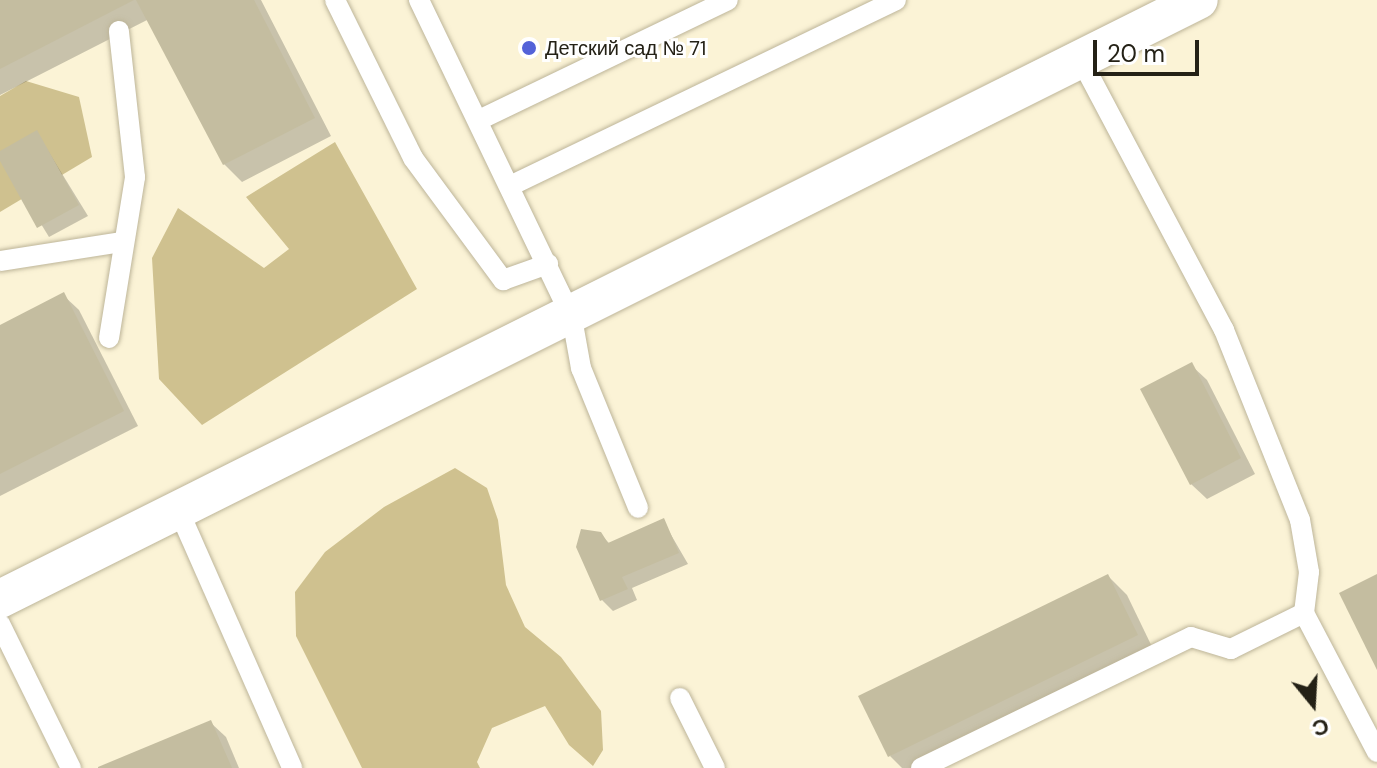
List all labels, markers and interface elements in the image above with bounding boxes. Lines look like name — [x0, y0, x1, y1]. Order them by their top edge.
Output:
scale bar — [1097, 24, 1203, 74]
place label: Детский сад № 71 — [545, 36, 706, 60]
text: 20 m — [1107, 38, 1165, 69]
marker: Детский сад № 71 — [520, 39, 538, 57]
north arrow — [1273, 664, 1353, 744]
text: С — [1309, 711, 1333, 744]

